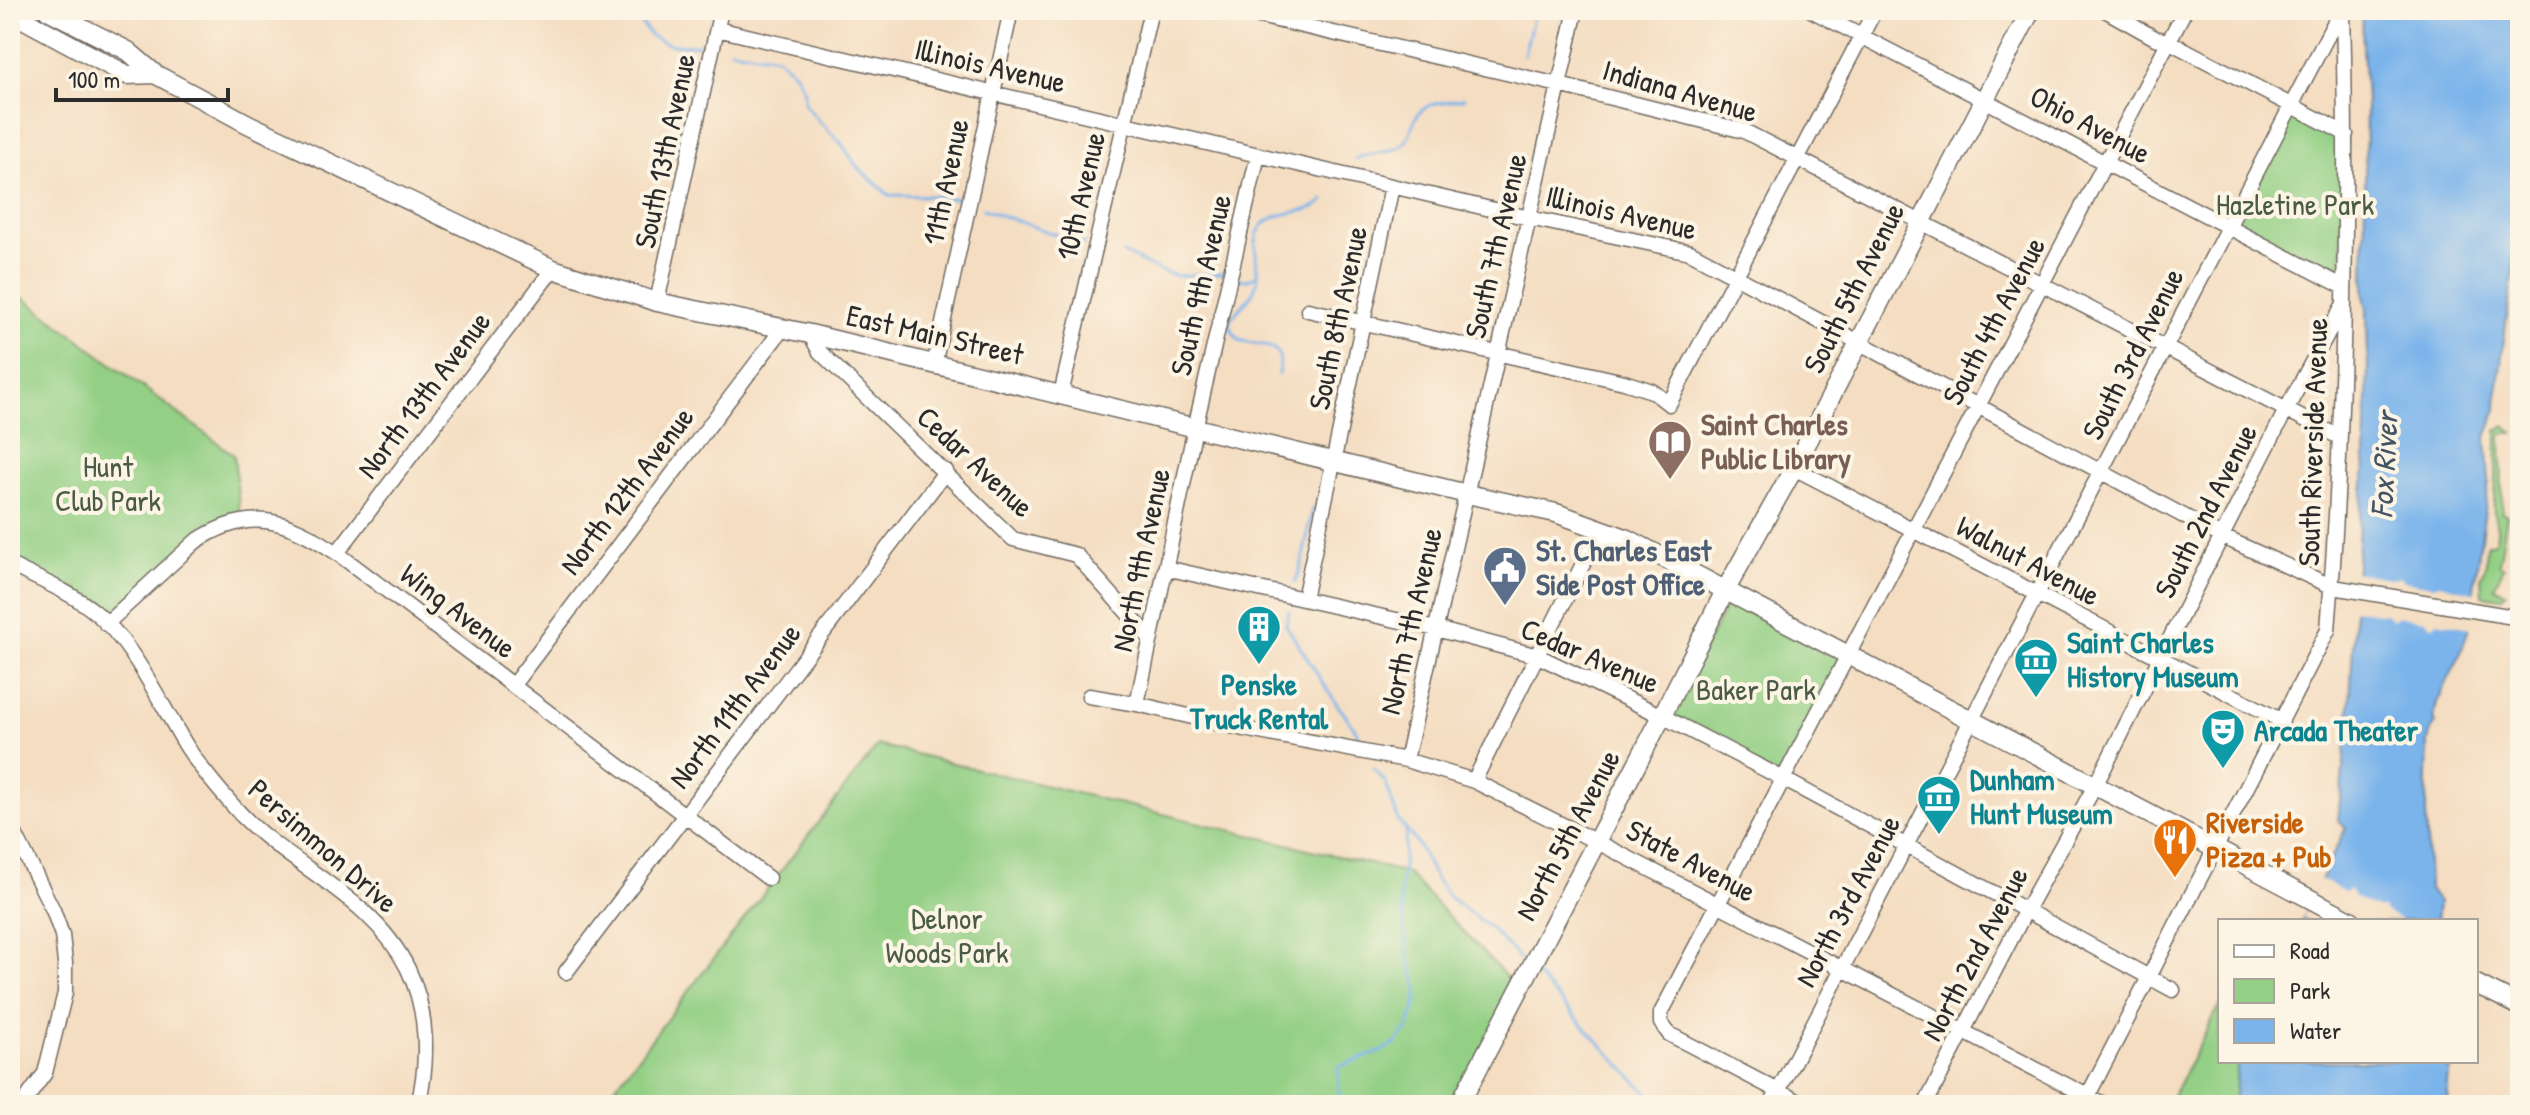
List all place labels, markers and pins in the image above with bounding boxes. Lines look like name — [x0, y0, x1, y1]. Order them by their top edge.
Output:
place label: Saint Charles Public Library — [1701, 404, 1851, 479]
library icon: Saint Charles Public Library — [1646, 418, 1694, 481]
place label: St. Charles East Side Post Office — [1536, 530, 1713, 604]
public building icon: St. Charles East Side Post Office — [1481, 544, 1529, 607]
building icon: Penske Truck Rental — [1235, 603, 1283, 666]
place label: Saint Charles History Museum — [2067, 622, 2239, 697]
museum icon: Saint Charles History Museum — [2012, 636, 2060, 699]
place label: Penske Truck Rental — [1189, 664, 1329, 738]
theatre icon: Arcada Theater — [2199, 707, 2247, 770]
place label: Arcada Theater — [2254, 710, 2419, 750]
place label: Dunham Hunt Museum — [1970, 759, 2113, 833]
museum icon: Dunham Hunt Museum — [1915, 773, 1963, 836]
place label: Riverside Pizza + Pub — [2206, 802, 2332, 876]
restaurant icon: Riverside Pizza + Pub — [2151, 816, 2199, 879]

